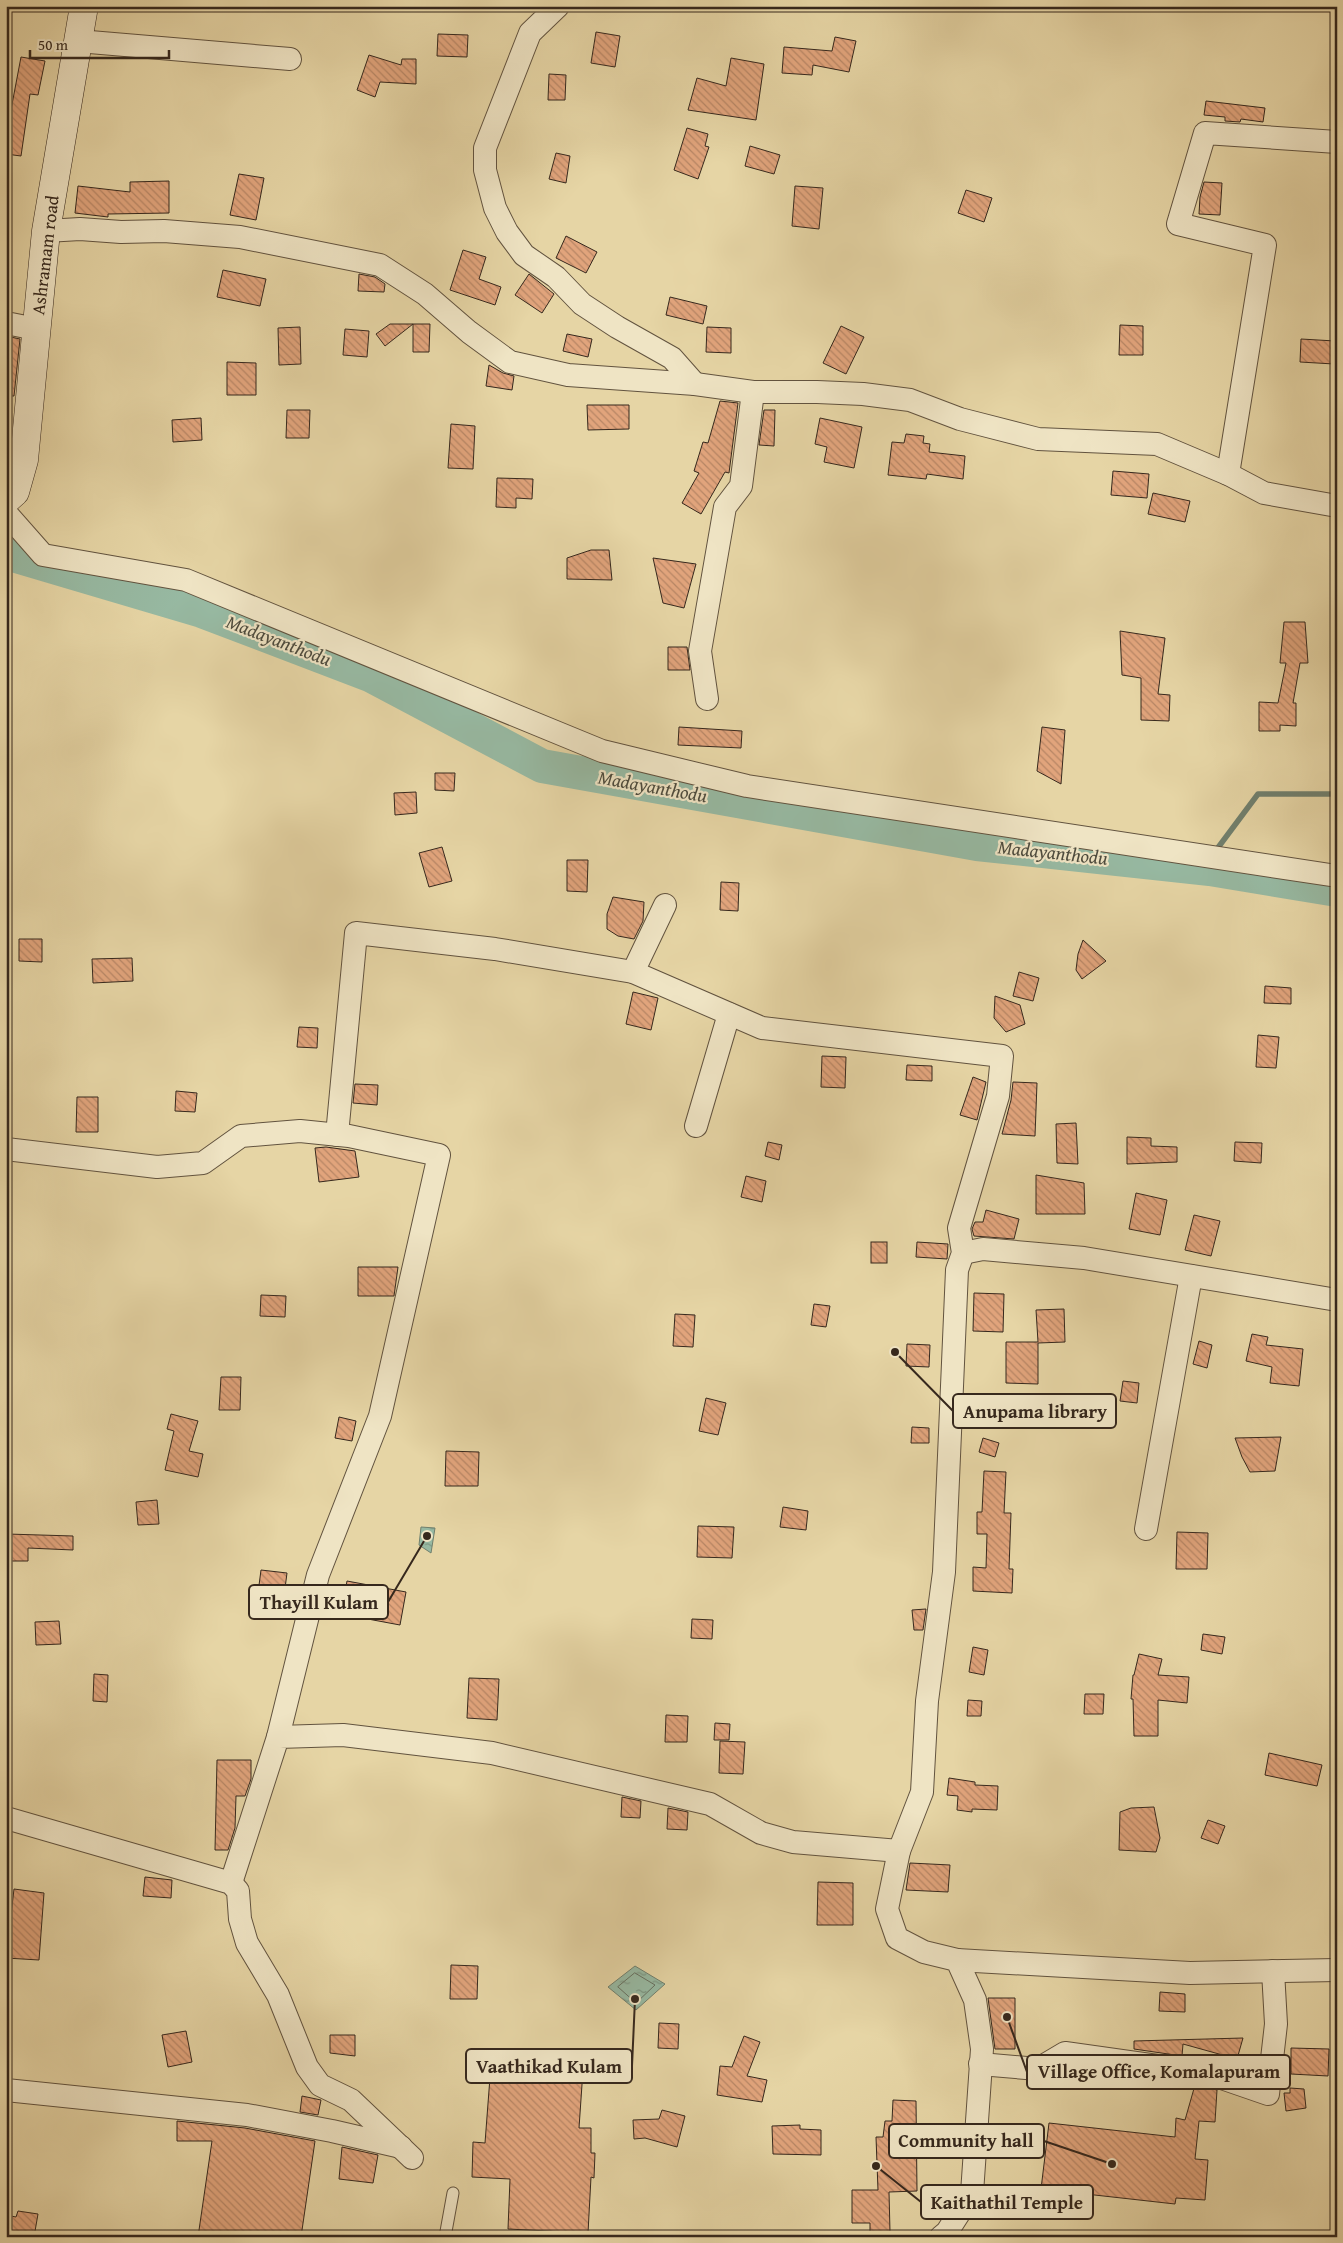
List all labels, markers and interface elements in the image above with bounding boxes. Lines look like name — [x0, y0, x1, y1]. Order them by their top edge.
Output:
scale bar — [30, 28, 169, 60]
text: 50 m — [38, 34, 69, 55]
street label: Ashramam road — [24, 193, 66, 316]
water label: Madayanthodu — [222, 607, 336, 673]
water label: Madayanthodu — [596, 763, 710, 809]
water label: Madayanthodu — [997, 832, 1110, 872]
callout: Anupama library — [953, 1394, 1116, 1428]
text: Anupama library — [963, 1397, 1107, 1425]
callout: Thayill Kulam — [249, 1585, 388, 1619]
text: Thayill Kulam — [260, 1588, 379, 1616]
callout: Vaathikad Kulam — [466, 2049, 632, 2083]
text: Vaathikad Kulam — [476, 2052, 623, 2080]
callout: Village Office, Komalapuram — [1027, 2055, 1290, 2089]
text: Village Office, Komalapuram — [1038, 2057, 1281, 2085]
callout: Community hall — [889, 2124, 1044, 2158]
text: Community hall — [898, 2126, 1034, 2154]
callout: Kaithathil Temple — [921, 2185, 1093, 2219]
text: Kaithathil Temple — [931, 2188, 1083, 2216]

